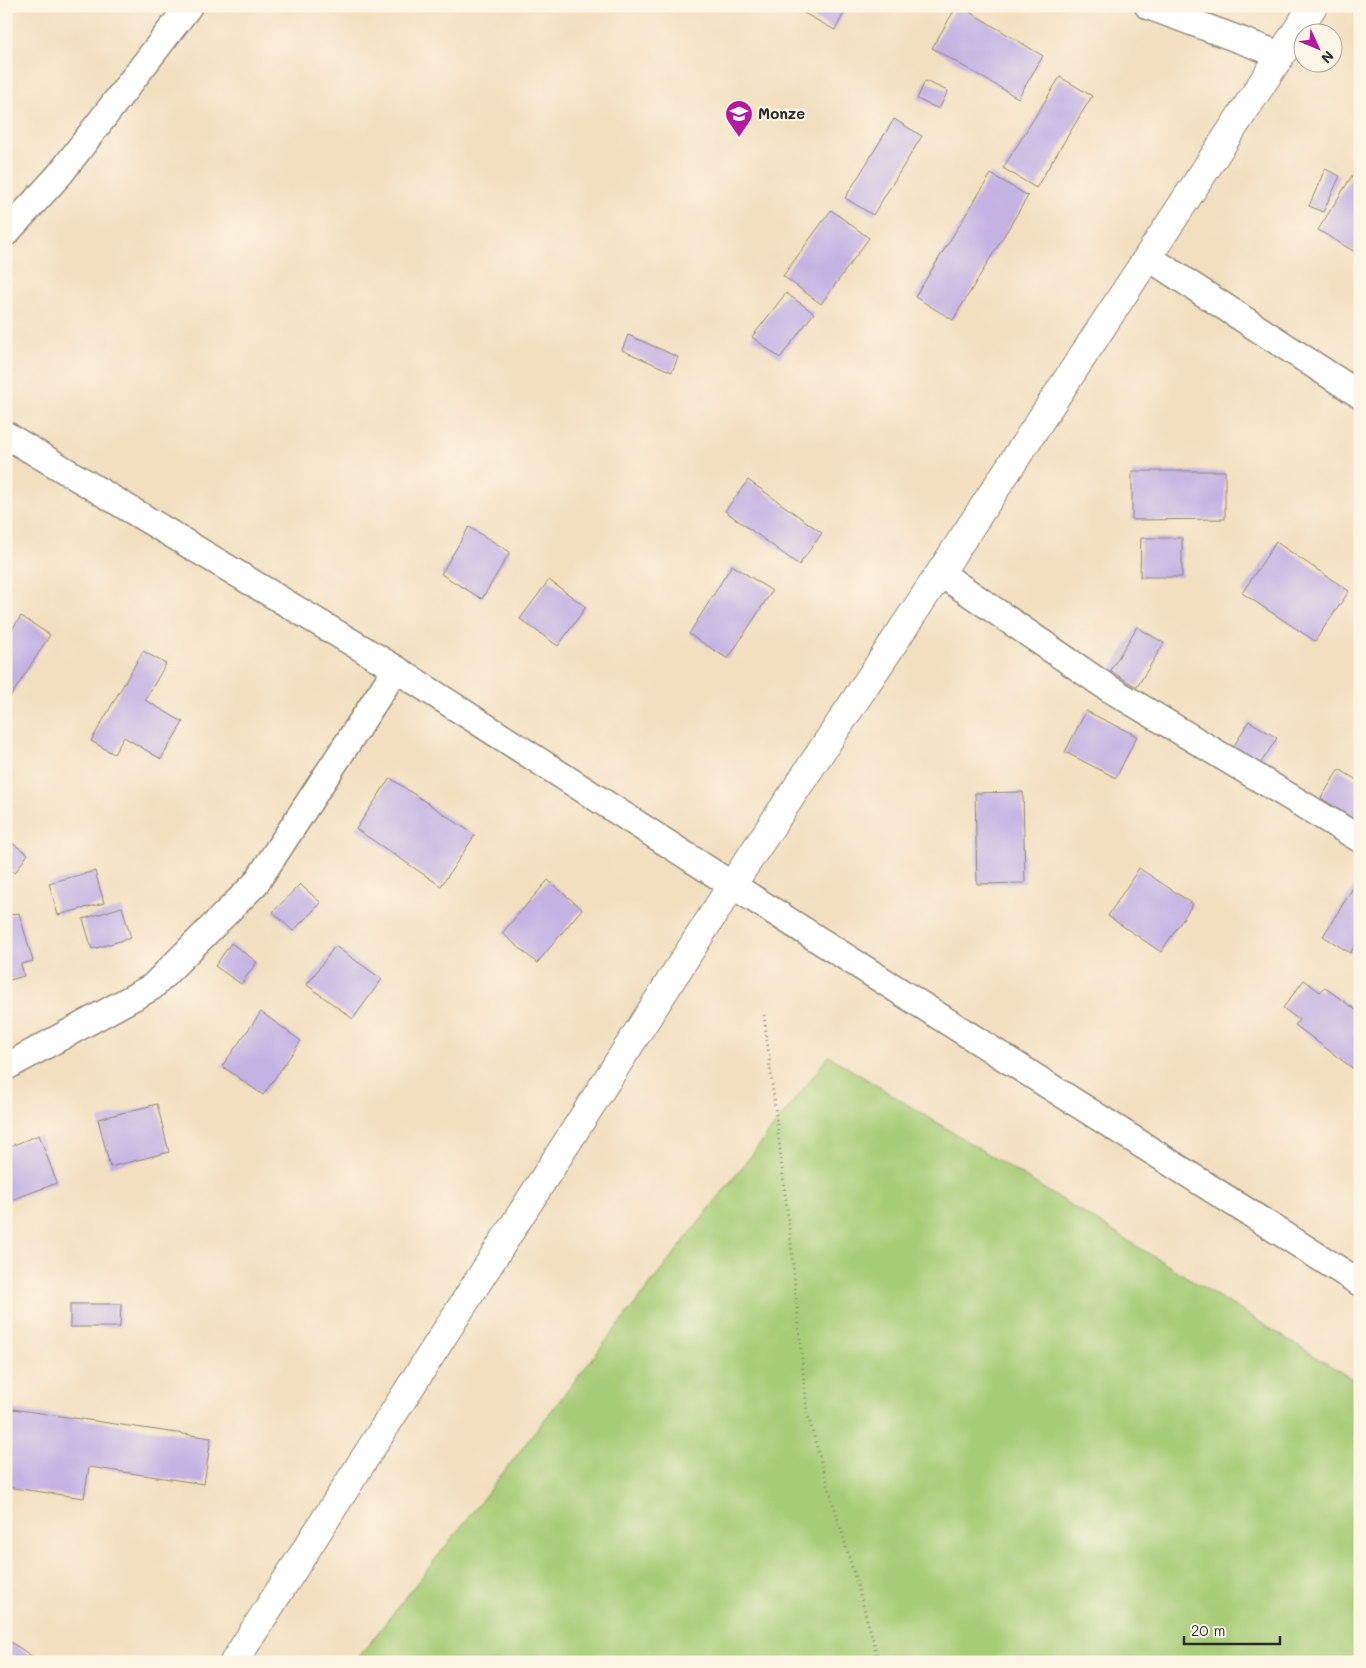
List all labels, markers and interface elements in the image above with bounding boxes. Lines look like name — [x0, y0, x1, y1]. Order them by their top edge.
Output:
north arrow — [1294, 22, 1344, 72]
text: N — [1317, 47, 1338, 68]
school or university icon: Monze — [724, 99, 754, 138]
place label: Monze — [758, 103, 805, 123]
scale bar — [1184, 1613, 1280, 1645]
text: 20 m — [1191, 1620, 1225, 1640]

